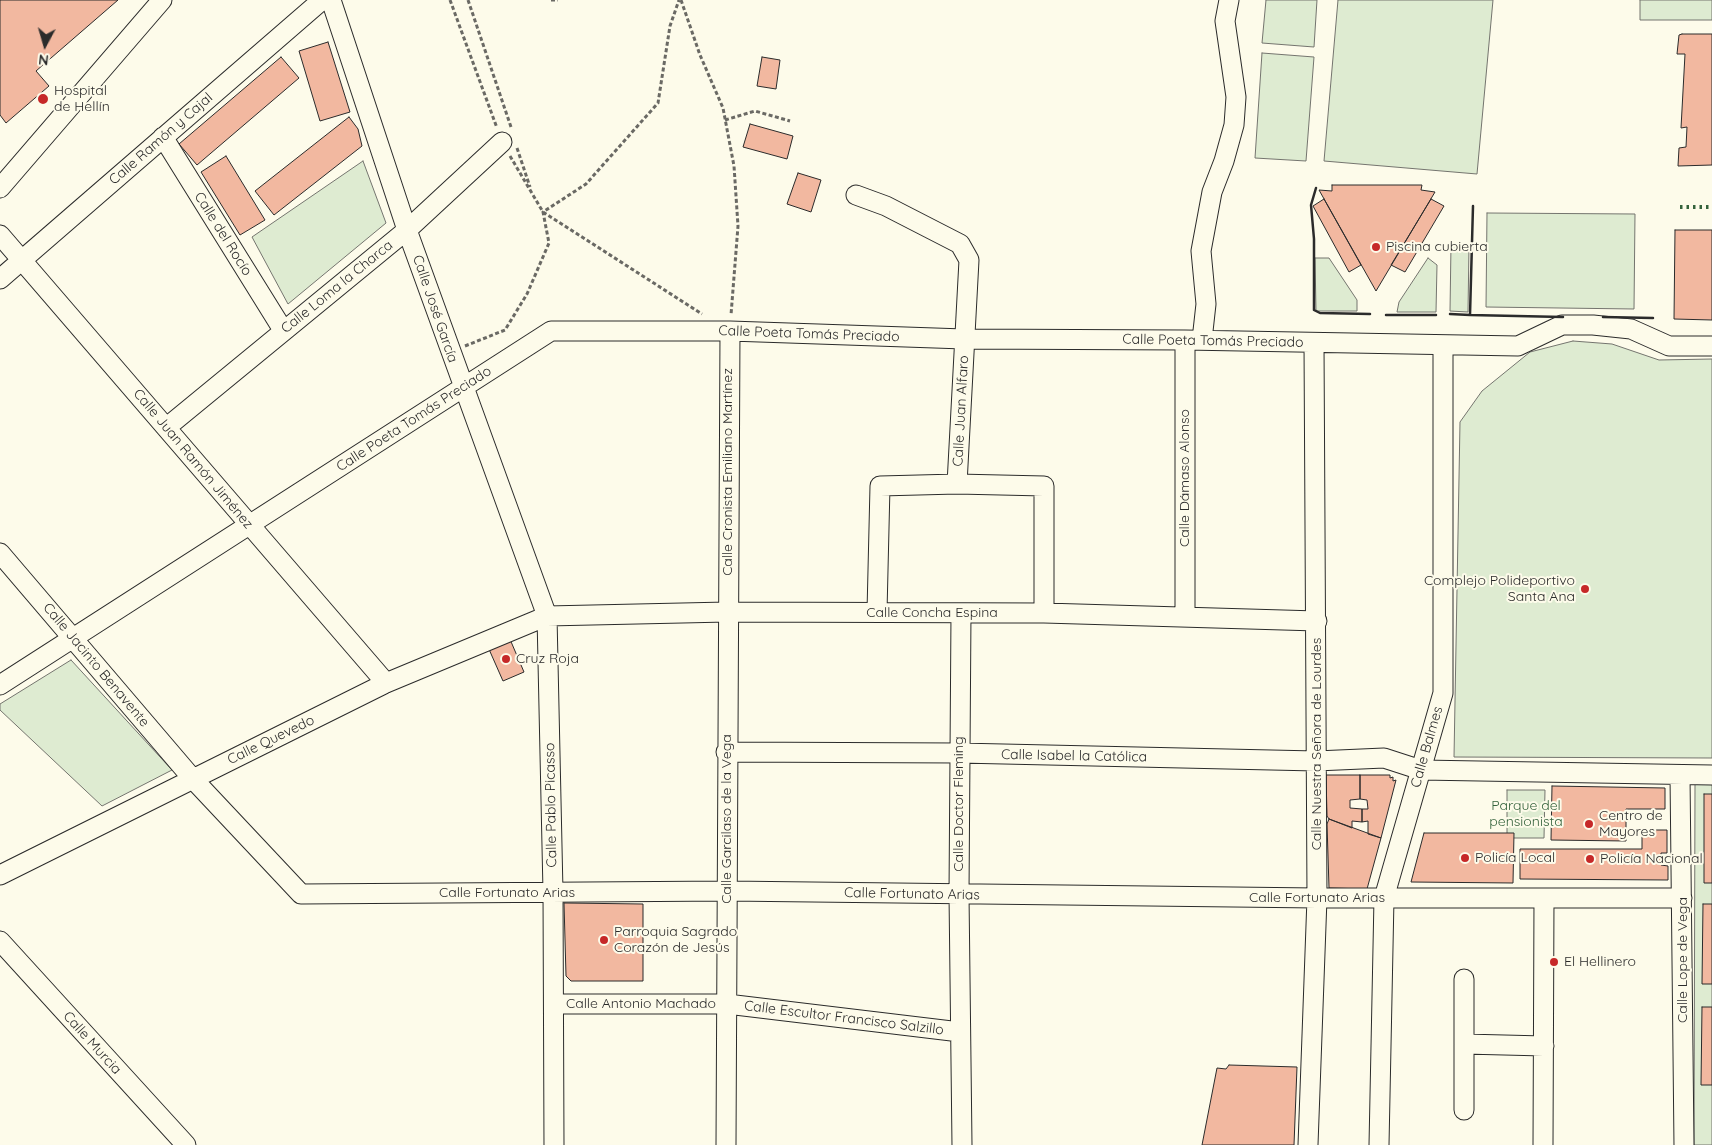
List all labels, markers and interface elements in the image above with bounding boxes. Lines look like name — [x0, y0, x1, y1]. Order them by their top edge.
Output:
north arrow — [20, 20, 70, 70]
text: N — [37, 50, 50, 69]
place label: Hospital de Hellín — [54, 83, 110, 115]
street label: Calle Ramón y Cajal — [106, 89, 216, 189]
marker: Hospital de Hellín — [36, 92, 50, 106]
street label: Calle del Rocío — [191, 189, 255, 279]
street label: Calle Loma la Charca — [278, 237, 396, 337]
place label: Piscina cubierta — [1386, 239, 1488, 255]
marker: Piscina cubierta — [1370, 241, 1382, 253]
street label: Calle José García — [409, 253, 461, 365]
street label: Calle Poeta Tomás Preciado — [718, 322, 900, 346]
street label: Calle Poeta Tomás Preciado — [1122, 331, 1304, 351]
street label: Calle Juan Alfaro — [950, 355, 972, 467]
street label: Calle Poeta Tomás Preciado — [333, 363, 495, 475]
street label: Calle Cronista Emiliano Martínez — [720, 368, 736, 576]
street label: Calle Juan Ramón Jiménez — [130, 386, 256, 532]
street label: Calle Dámaso Alonso — [1177, 409, 1193, 547]
place label: Complejo Polideportivo Santa Ana — [1424, 573, 1575, 606]
marker: Complejo Polideportivo Santa Ana — [1579, 583, 1591, 595]
street label: Calle Jacinto Benavente — [39, 600, 153, 730]
street label: Calle Concha Espina — [866, 605, 998, 621]
street label: Calle Nuestra Señora de Lourdes — [1309, 638, 1325, 850]
place label: Cruz Roja — [516, 651, 579, 667]
marker: Cruz Roja — [500, 653, 512, 665]
street label: Calle Balmes — [1407, 704, 1447, 790]
street label: Calle Quevedo — [225, 712, 317, 768]
street label: Calle Garcilaso de la Vega — [719, 734, 735, 904]
street label: Calle Doctor Fleming — [951, 736, 967, 872]
street label: Calle Pablo Picasso — [542, 742, 560, 868]
street label: Calle Isabel la Católica — [1001, 746, 1147, 766]
park label: Parque del pensionista — [1489, 798, 1563, 830]
place label: Centro de Mayores — [1599, 808, 1663, 840]
marker: Centro de Mayores — [1583, 818, 1595, 830]
place label: Policía Local — [1475, 850, 1555, 866]
place label: Policía Nacional — [1600, 851, 1703, 867]
marker: Policía Local — [1459, 852, 1471, 864]
marker: Policía Nacional — [1584, 853, 1596, 865]
street label: Calle Fortunato Arias — [844, 884, 980, 904]
street label: Calle Fortunato Arias — [439, 885, 575, 901]
street label: Calle Fortunato Arias — [1249, 890, 1385, 906]
street label: Calle Lope de Vega — [1675, 897, 1691, 1023]
place label: Parroquia Sagrado Corazón de Jesús — [614, 924, 737, 956]
marker: Parroquia Sagrado Corazón de Jesús — [598, 934, 610, 946]
place label: El Hellinero — [1564, 954, 1636, 970]
marker: El Hellinero — [1548, 956, 1560, 968]
street label: Calle Antonio Machado — [566, 996, 716, 1012]
street label: Calle Escultor Francisco Salzillo — [743, 997, 945, 1039]
street label: Calle Murcia — [59, 1008, 125, 1078]

